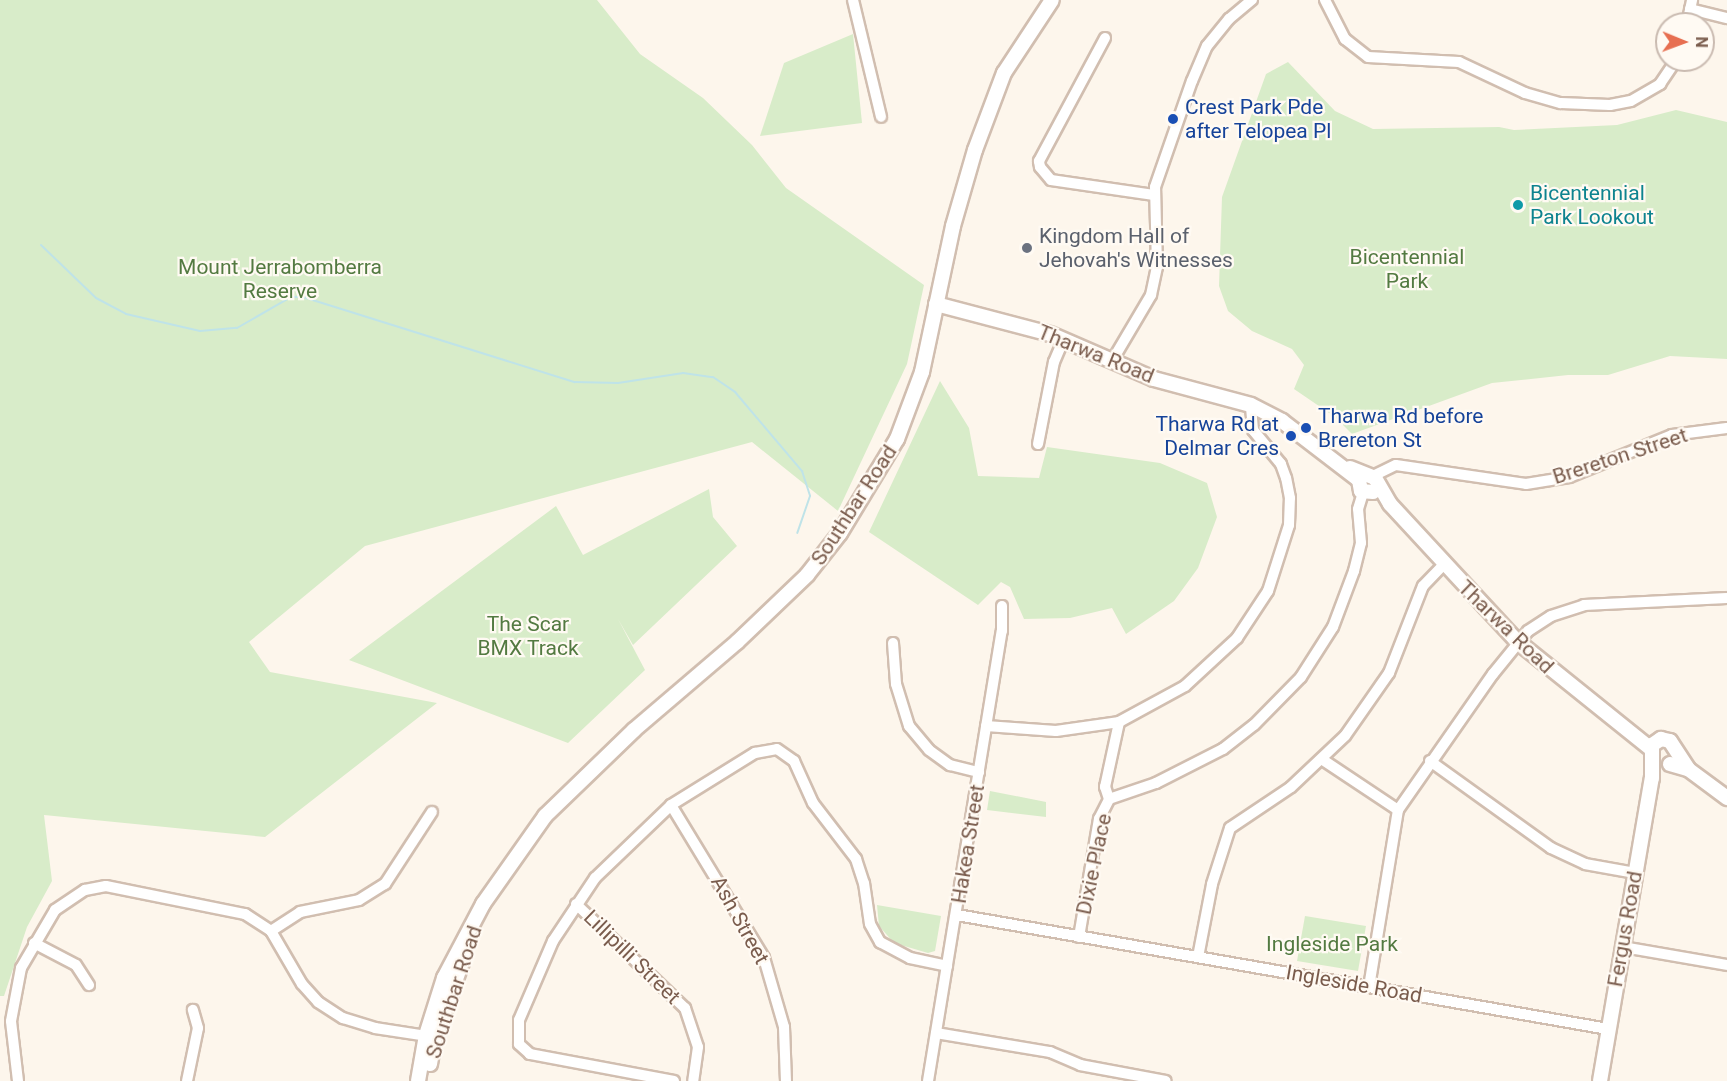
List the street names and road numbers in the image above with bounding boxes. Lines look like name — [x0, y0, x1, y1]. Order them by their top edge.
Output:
street label: Tharwa Road — [1034, 319, 1158, 389]
street label: Brereton Street — [1550, 422, 1690, 490]
street label: Southbar Road — [806, 440, 902, 570]
street label: Tharwa Road — [1453, 575, 1559, 679]
street label: Hakea Street — [946, 783, 990, 905]
street label: Dixie Place — [1071, 811, 1117, 917]
street label: Fergus Road — [1602, 869, 1648, 989]
street label: Ash Street — [706, 872, 774, 968]
street label: Lillipilli Street — [578, 905, 686, 1009]
street label: Southbar Road — [421, 922, 487, 1062]
street label: Ingleside Road — [1284, 960, 1424, 1008]

